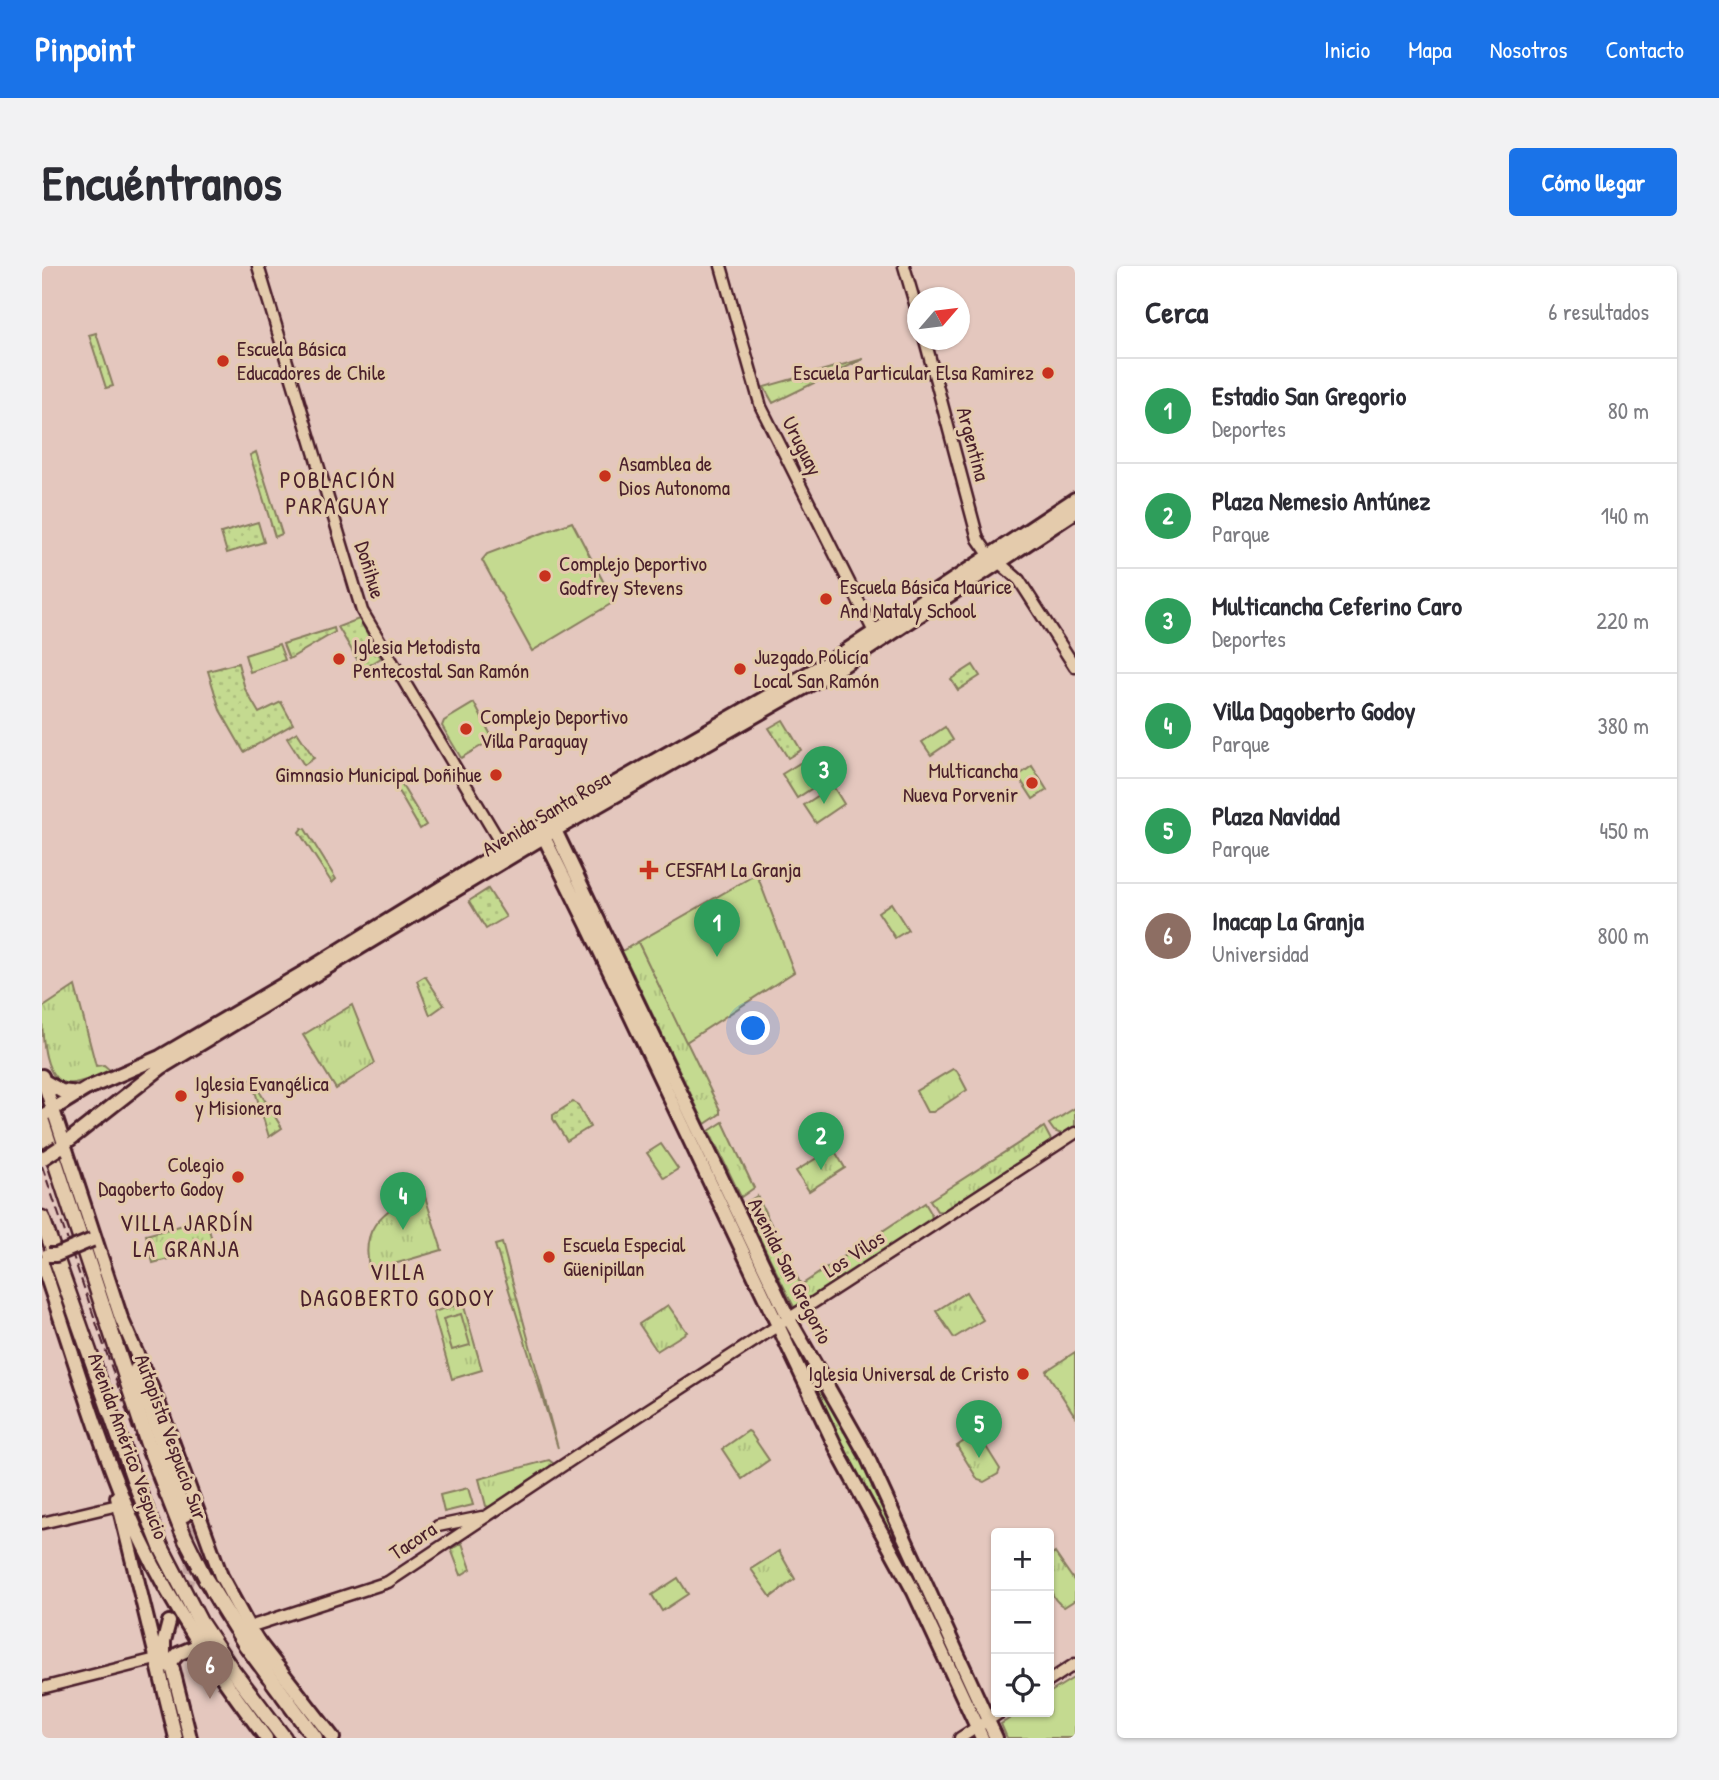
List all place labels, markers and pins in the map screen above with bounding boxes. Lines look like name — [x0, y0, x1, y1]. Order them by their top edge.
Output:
place label: Escuela Básica Educadores de Chile — [237, 334, 386, 387]
marker: Escuela Básica Educadores de Chile — [215, 353, 231, 369]
place label: Escuela Particular Elsa Ramirez — [793, 358, 1034, 387]
marker: Escuela Particular Elsa Ramirez — [1040, 365, 1056, 381]
place label: Asamblea de Dios Autonoma — [619, 449, 730, 502]
marker: Asamblea de Dios Autonoma — [597, 468, 613, 484]
place label: Complejo Deportivo Godfrey Stevens — [559, 549, 707, 602]
marker: Complejo Deportivo Godfrey Stevens — [537, 568, 553, 584]
place label: Escuela Básica Maurice And Nataly School — [840, 572, 1012, 625]
marker: Escuela Básica Maurice And Nataly School — [818, 591, 834, 607]
place label: Iglesia Metodista Pentecostal San Ramón — [353, 632, 529, 685]
place label: Juzgado Policía Local San Ramón — [754, 642, 879, 695]
marker: Iglesia Metodista Pentecostal San Ramón — [331, 651, 347, 667]
marker: Juzgado Policía Local San Ramón — [732, 661, 748, 677]
place label: Complejo Deportivo Villa Paraguay — [480, 702, 628, 755]
marker: Complejo Deportivo Villa Paraguay — [458, 721, 474, 737]
pin: 3 — [801, 746, 847, 804]
place label: Multicancha Nueva Porvenir — [903, 756, 1018, 809]
place label: Gimnasio Municipal Doñihue — [275, 760, 482, 789]
marker: Gimnasio Municipal Doñihue — [488, 767, 504, 783]
marker: Multicancha Nueva Porvenir — [1024, 775, 1040, 791]
place label: CESFAM La Granja — [665, 855, 801, 884]
marker: CESFAM La Granja — [639, 860, 659, 880]
pin: 1 — [694, 899, 740, 957]
place label: Iglesia Evangélica y Misionera — [195, 1069, 329, 1122]
marker: Iglesia Evangélica y Misionera — [173, 1088, 189, 1104]
pin: 2 — [798, 1112, 844, 1170]
place label: Colegio Dagoberto Godoy — [98, 1150, 224, 1203]
marker: Colegio Dagoberto Godoy — [230, 1169, 246, 1185]
pin: 4 — [380, 1172, 426, 1230]
place label: Escuela Especial Güenipillan — [563, 1230, 686, 1283]
marker: Escuela Especial Güenipillan — [541, 1249, 557, 1265]
place label: Iglesia Universal de Cristo — [808, 1359, 1009, 1388]
marker: Iglesia Universal de Cristo — [1015, 1366, 1031, 1382]
pin: 5 — [956, 1400, 1002, 1458]
pin: 6 — [187, 1641, 233, 1699]

